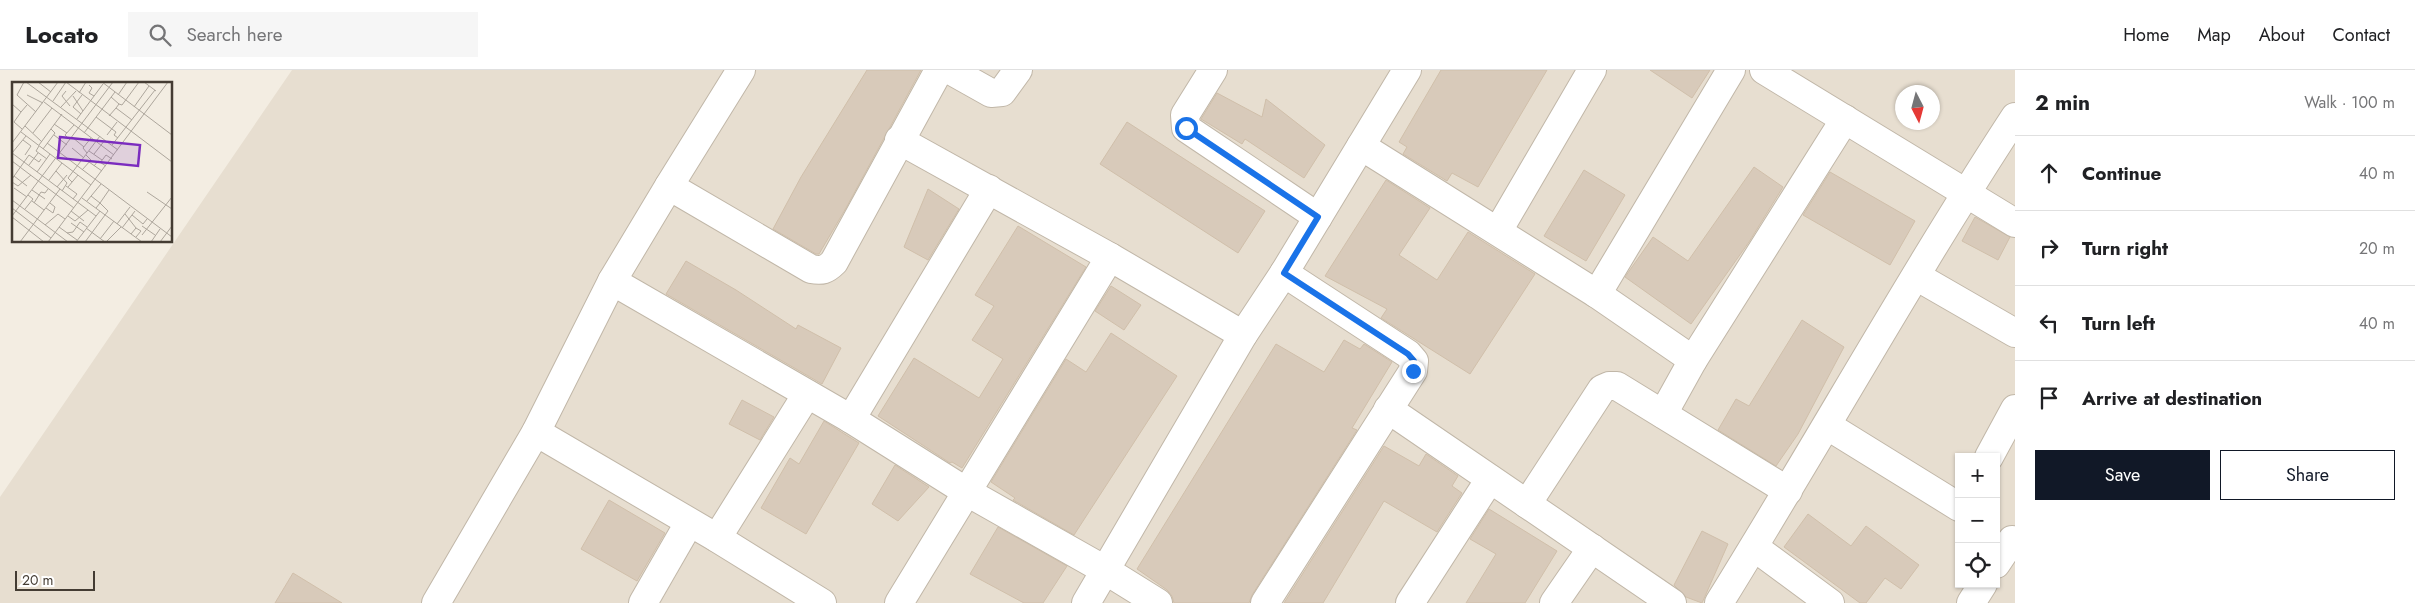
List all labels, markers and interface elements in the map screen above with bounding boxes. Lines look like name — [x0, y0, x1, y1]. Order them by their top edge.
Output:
search box — [128, 12, 478, 57]
text: Locato — [25, 17, 98, 52]
icon: search — [146, 21, 174, 49]
text: Search here — [186, 21, 283, 48]
text: Home — [2123, 22, 2169, 48]
text: Map — [2197, 22, 2231, 48]
text: About — [2259, 22, 2304, 48]
text: Contact — [2332, 22, 2390, 48]
inset map — [12, 82, 172, 242]
north arrow — [1895, 85, 1940, 130]
text: 2 min — [2035, 88, 2090, 118]
text: Walk · 100 m — [2304, 91, 2395, 114]
route start — [1175, 117, 1198, 140]
icon: ahead — [2035, 159, 2063, 187]
text: Continue — [2082, 160, 2161, 187]
text: 40 m — [2359, 162, 2395, 185]
icon: right — [2035, 234, 2063, 262]
text: Turn right — [2082, 235, 2168, 262]
text: 20 m — [2359, 237, 2395, 260]
icon: left — [2035, 309, 2063, 337]
text: Turn left — [2082, 310, 2155, 337]
text: 40 m — [2359, 312, 2395, 335]
route end — [1402, 360, 1425, 383]
icon: arrive — [2035, 384, 2063, 412]
text: Arrive at destination — [2082, 385, 2262, 412]
button: Save — [2035, 450, 2210, 500]
button: Share — [2220, 450, 2395, 500]
map controls — [1955, 453, 2000, 588]
button: + — [1955, 453, 2000, 498]
button: − — [1955, 498, 2000, 543]
button: locate — [1955, 543, 2000, 588]
scale bar — [15, 568, 95, 591]
text: 20 m — [22, 570, 54, 590]

